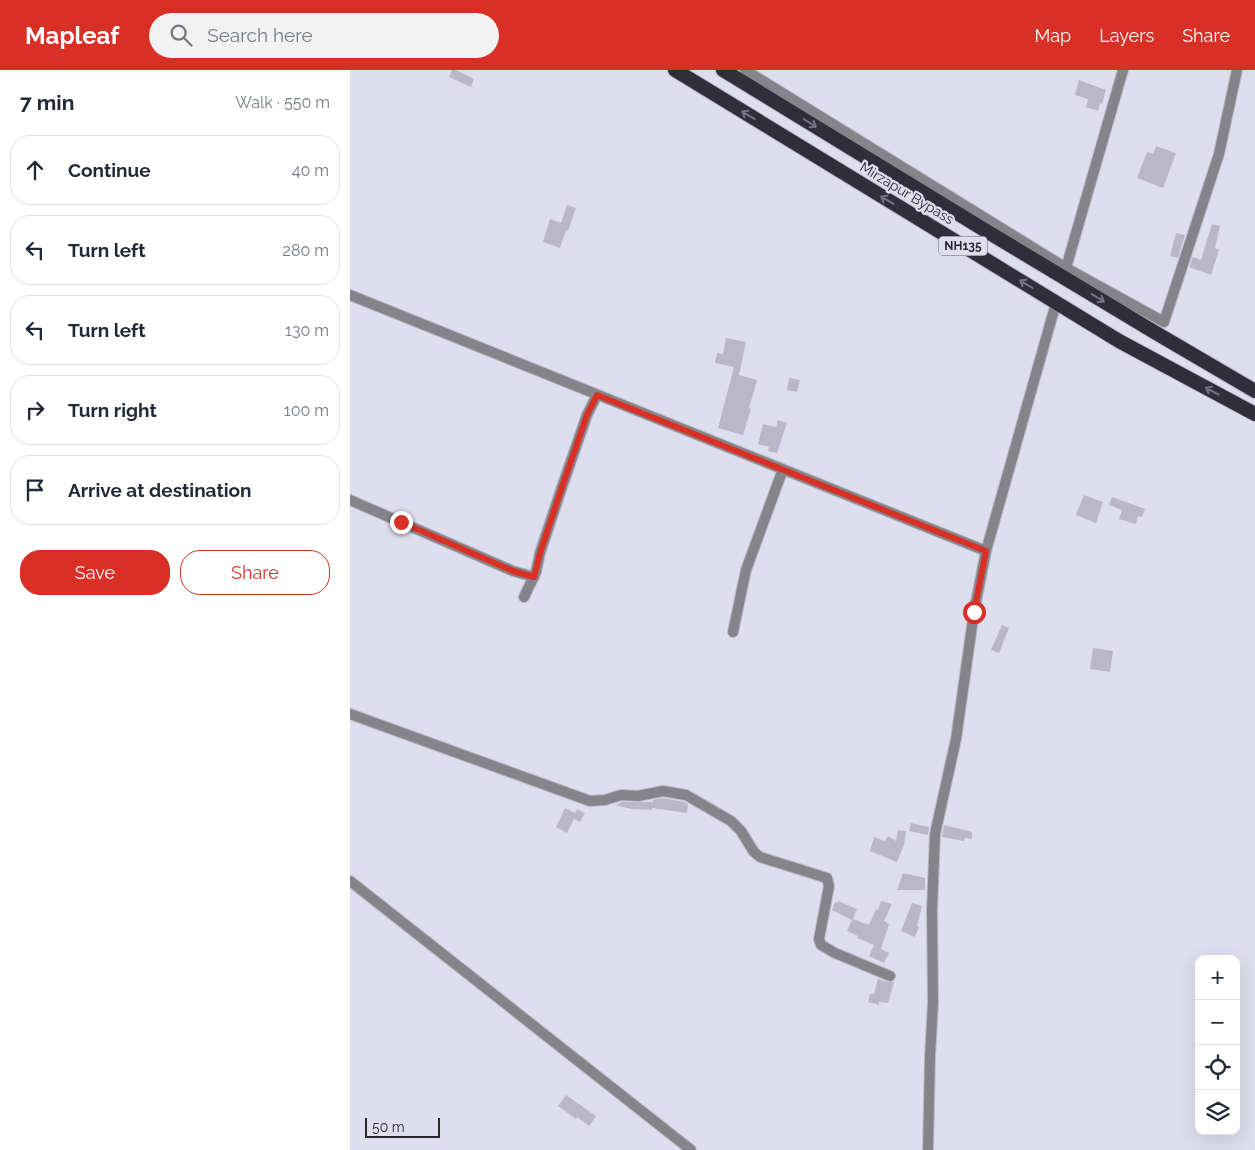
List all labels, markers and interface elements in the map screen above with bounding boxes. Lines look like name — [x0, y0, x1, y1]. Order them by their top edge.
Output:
search box — [149, 13, 499, 58]
text: Mapleaf — [25, 21, 119, 50]
icon: search — [167, 21, 195, 49]
text: Search here — [207, 24, 313, 46]
text: Map — [1035, 25, 1071, 46]
text: Layers — [1099, 25, 1154, 46]
text: Share — [1182, 25, 1230, 46]
text: 7 min — [20, 90, 74, 115]
text: Walk · 550 m — [235, 93, 330, 112]
one-way arrow — [742, 109, 756, 119]
one-way arrow — [802, 119, 816, 129]
icon: ahead — [21, 156, 49, 184]
text: Continue — [68, 159, 151, 181]
street label: Mirzapur Bypass — [857, 159, 957, 227]
text: 40 m — [292, 161, 329, 180]
one-way arrow — [880, 194, 894, 204]
icon: left — [21, 236, 49, 264]
road number: NH135 — [939, 237, 987, 256]
text: Turn left — [68, 239, 145, 261]
text: 280 m — [283, 241, 329, 260]
one-way arrow — [1019, 279, 1033, 289]
one-way arrow — [1090, 294, 1104, 304]
icon: left — [21, 316, 49, 344]
text: Turn left — [68, 319, 145, 341]
text: 130 m — [285, 321, 329, 340]
one-way arrow — [1205, 386, 1220, 395]
icon: right — [21, 396, 49, 424]
text: Turn right — [68, 399, 157, 421]
text: 100 m — [284, 401, 329, 420]
icon: arrive — [21, 476, 49, 504]
text: Arrive at destination — [68, 479, 252, 501]
route end — [390, 511, 413, 534]
button: Save — [20, 550, 170, 595]
button: Share — [180, 550, 330, 595]
route start — [963, 601, 986, 624]
map controls — [1195, 955, 1240, 1135]
button: + — [1195, 955, 1240, 1000]
button: − — [1195, 1000, 1240, 1045]
button: locate — [1195, 1045, 1240, 1090]
button: layers — [1195, 1090, 1240, 1135]
scale bar — [365, 1115, 440, 1138]
text: 50 m — [372, 1119, 405, 1135]

